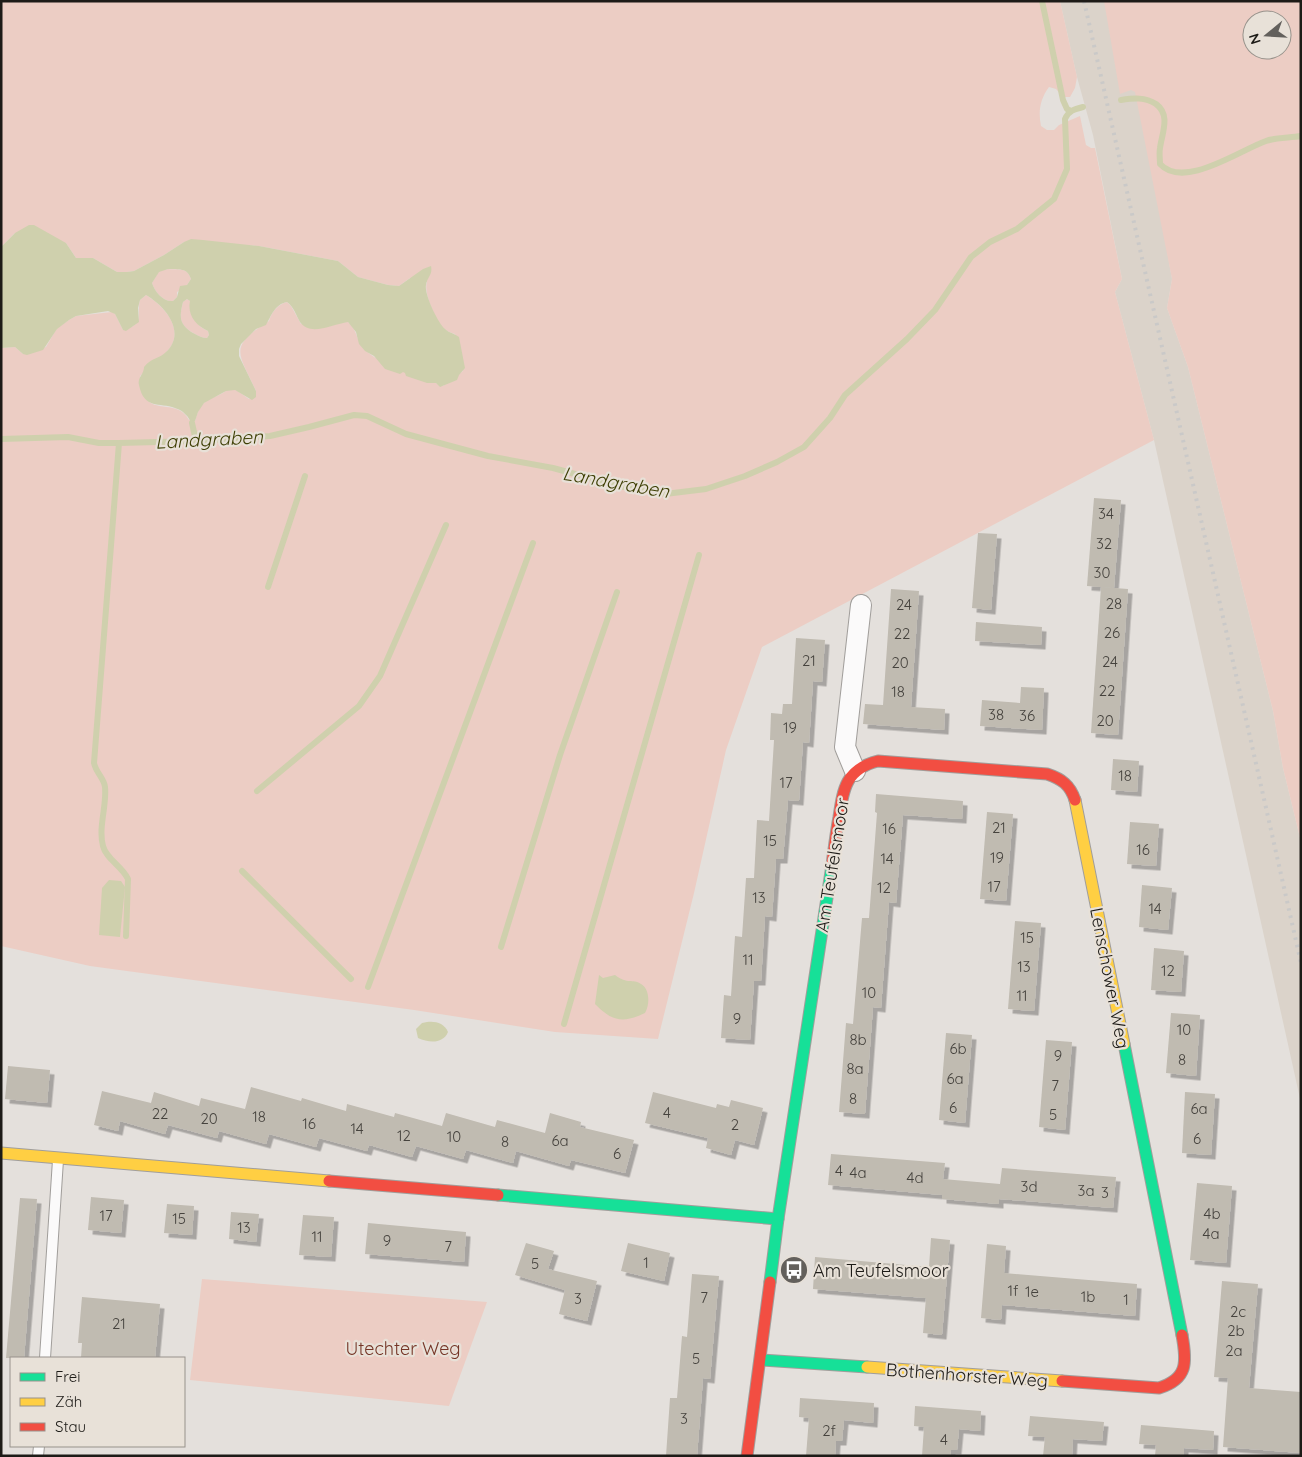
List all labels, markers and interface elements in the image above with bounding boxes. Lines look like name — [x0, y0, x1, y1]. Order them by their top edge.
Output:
north arrow — [1242, 10, 1292, 60]
text: N — [1244, 31, 1265, 47]
water label: Landgraben — [155, 424, 264, 454]
water label: Landgraben — [561, 461, 672, 503]
house number: 34 — [1098, 504, 1114, 523]
house number: 32 — [1096, 534, 1112, 553]
house number: 30 — [1094, 563, 1110, 582]
house number: 28 — [1106, 594, 1122, 613]
house number: 24 — [896, 595, 912, 614]
house number: 26 — [1104, 623, 1120, 642]
house number: 22 — [894, 624, 910, 643]
house number: 21 — [802, 651, 816, 670]
house number: 24 — [1102, 652, 1118, 671]
house number: 20 — [891, 653, 909, 672]
house number: 22 — [1099, 681, 1115, 700]
house number: 18 — [891, 682, 905, 701]
house number: 38 — [988, 705, 1004, 724]
house number: 36 — [1019, 706, 1035, 725]
house number: 20 — [1096, 711, 1114, 730]
house number: 19 — [783, 718, 797, 737]
house number: 18 — [1118, 766, 1132, 785]
house number: 17 — [779, 773, 793, 792]
street label: Am Teufelsmoor — [810, 796, 854, 934]
house number: 21 — [992, 818, 1006, 837]
house number: 16 — [882, 819, 896, 838]
house number: 15 — [763, 831, 777, 850]
house number: 16 — [1136, 840, 1150, 859]
house number: 19 — [990, 848, 1004, 867]
house number: 14 — [880, 849, 894, 868]
house number: 17 — [987, 877, 1001, 896]
house number: 12 — [877, 878, 891, 897]
house number: 13 — [752, 888, 766, 907]
house number: 14 — [1148, 899, 1162, 918]
street label: Lenschower Weg — [1085, 906, 1135, 1050]
house number: 15 — [1020, 928, 1034, 947]
house number: 11 — [742, 950, 754, 969]
house number: 13 — [1017, 957, 1031, 976]
house number: 12 — [1161, 961, 1175, 980]
house number: 10 — [862, 983, 876, 1002]
house number: 11 — [1016, 986, 1028, 1005]
house number: 9 — [733, 1009, 741, 1028]
house number: 10 — [1177, 1020, 1191, 1039]
house number: 8b — [849, 1030, 867, 1049]
house number: 6b — [949, 1039, 967, 1058]
house number: 9 — [1054, 1046, 1062, 1065]
house number: 8 — [1178, 1050, 1186, 1069]
house number: 8a — [846, 1059, 864, 1078]
house number: 6a — [946, 1069, 964, 1088]
house number: 7 — [1051, 1076, 1059, 1095]
house number: 8 — [849, 1089, 857, 1108]
house number: 6 — [949, 1098, 957, 1117]
house number: 6a — [1190, 1099, 1208, 1118]
house number: 4 — [663, 1103, 671, 1122]
house number: 22 — [152, 1104, 168, 1123]
house number: 5 — [1049, 1105, 1057, 1124]
house number: 18 — [252, 1107, 266, 1126]
house number: 20 — [200, 1109, 218, 1128]
house number: 16 — [302, 1114, 316, 1133]
house number: 2 — [731, 1115, 739, 1134]
house number: 14 — [350, 1119, 364, 1138]
house number: 12 — [397, 1126, 411, 1145]
house number: 10 — [447, 1127, 461, 1146]
house number: 6 — [1193, 1129, 1201, 1148]
house number: 6a — [551, 1131, 569, 1150]
house number: 8 — [501, 1132, 509, 1151]
house number: 6 — [613, 1144, 621, 1163]
house number: 4 — [835, 1161, 843, 1180]
house number: 4a — [850, 1163, 867, 1182]
house number: 4d — [907, 1168, 924, 1187]
house number: 3d — [1021, 1177, 1037, 1196]
house number: 3a — [1078, 1181, 1094, 1200]
house number: 3 — [1101, 1183, 1109, 1202]
house number: 4b — [1204, 1204, 1221, 1223]
house number: 17 — [99, 1206, 113, 1225]
house number: 15 — [172, 1209, 186, 1228]
house number: 13 — [237, 1218, 251, 1237]
house number: 4a — [1203, 1224, 1220, 1243]
house number: 11 — [311, 1227, 323, 1246]
house number: 9 — [383, 1231, 391, 1250]
house number: 7 — [444, 1237, 452, 1256]
house number: 1 — [643, 1253, 649, 1272]
house number: 5 — [531, 1254, 539, 1273]
bus stop icon: Am Teufelsmoor — [779, 1255, 809, 1285]
place label: Am Teufelsmoor — [813, 1259, 949, 1282]
house number: 1f — [1008, 1281, 1019, 1300]
house number: 1e — [1025, 1282, 1039, 1301]
house number: 1b — [1081, 1287, 1095, 1306]
house number: 7 — [700, 1288, 708, 1307]
house number: 3 — [574, 1289, 582, 1308]
house number: 1 — [1123, 1290, 1129, 1309]
house number: 2c — [1230, 1302, 1246, 1321]
house number: 21 — [112, 1314, 126, 1333]
house number: 2b — [1227, 1321, 1245, 1340]
park label: Utechter Weg — [345, 1337, 461, 1360]
house number: 2a — [1225, 1341, 1243, 1360]
house number: 5 — [692, 1349, 700, 1368]
legend — [10, 1357, 185, 1447]
street label: Bothenhorster Weg — [885, 1358, 1049, 1392]
text: Frei — [55, 1367, 81, 1386]
text: Zäh — [55, 1392, 82, 1411]
house number: 3 — [680, 1409, 688, 1428]
text: Stau — [55, 1417, 86, 1436]
house number: 2f — [822, 1421, 836, 1440]
house number: 4 — [940, 1430, 948, 1449]

